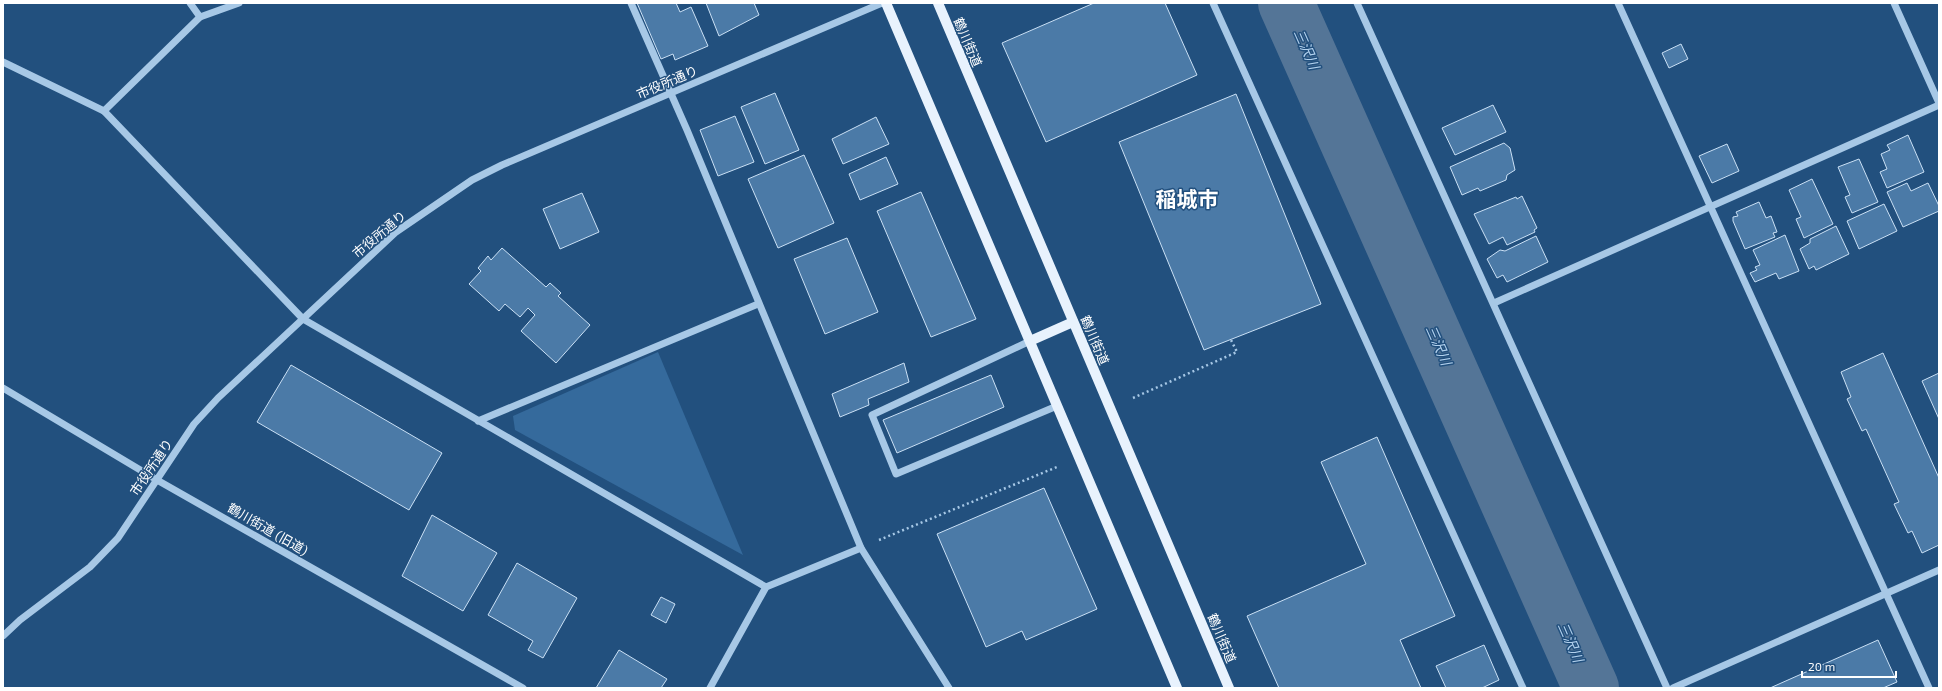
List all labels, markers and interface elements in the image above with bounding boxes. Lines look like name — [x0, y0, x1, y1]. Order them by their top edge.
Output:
street label: 鶴川街道 — [950, 15, 986, 69]
water label: 三沢川 — [1291, 26, 1324, 73]
street label: 市役所通り — [634, 62, 700, 102]
district label: 稲城市 — [1156, 186, 1219, 211]
street label: 市役所通り — [349, 207, 409, 261]
street label: 鶴川街道 — [1077, 313, 1113, 367]
water label: 三沢川 — [1423, 322, 1456, 369]
street label: 市役所通り — [126, 436, 176, 498]
street label: 鶴川街道 (旧道) — [225, 500, 311, 558]
street label: 鶴川街道 — [1204, 611, 1240, 665]
water label: 三沢川 — [1555, 619, 1588, 666]
scale bar — [1802, 653, 1896, 679]
text: 20 m — [1808, 659, 1835, 673]

